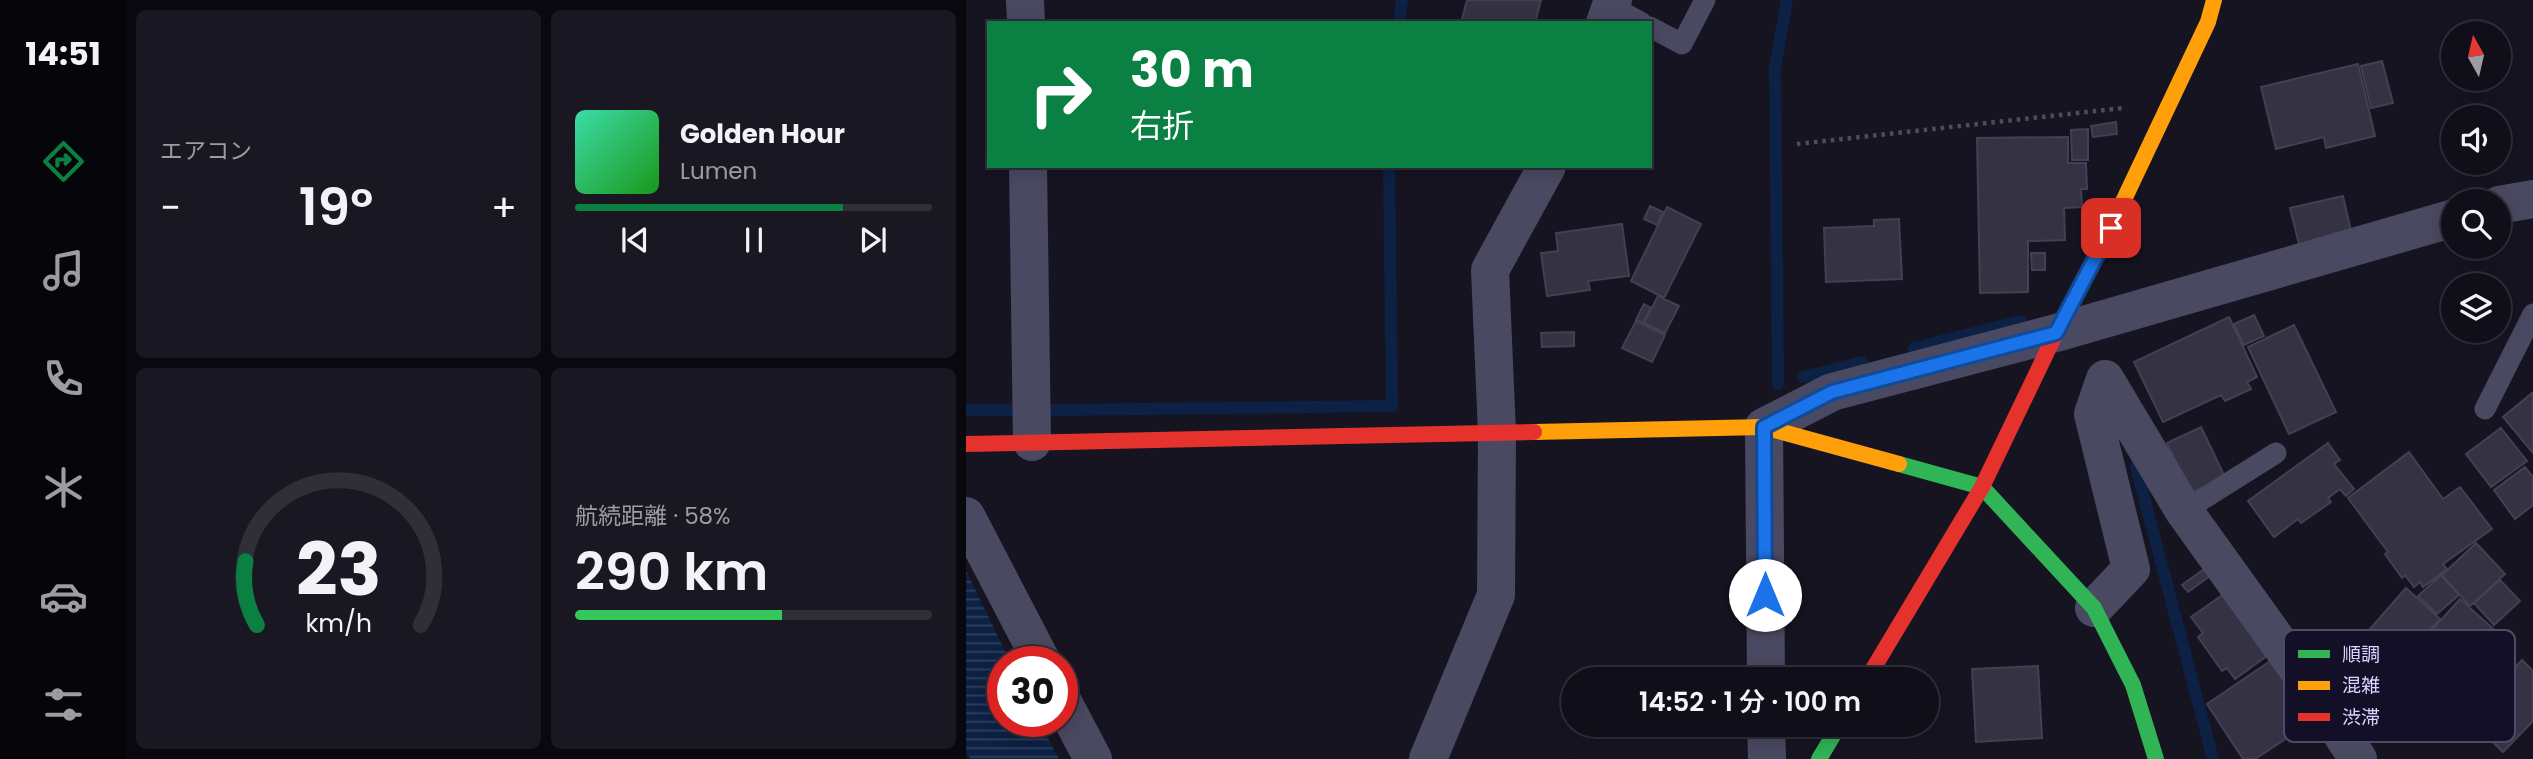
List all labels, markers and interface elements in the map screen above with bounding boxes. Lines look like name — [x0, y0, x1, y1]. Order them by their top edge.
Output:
north arrow — [2441, 21, 2511, 91]
map controls — [2441, 21, 2511, 343]
text: 14:51 — [25, 31, 101, 76]
text: 30 m — [1130, 36, 1254, 104]
icon: right — [1015, 49, 1106, 140]
text: 右折 — [1130, 103, 1194, 148]
button: sound — [2441, 105, 2511, 175]
text: Golden Hour — [680, 116, 845, 152]
text: エアコン — [160, 135, 252, 167]
icon: directions — [39, 137, 88, 186]
text: Lumen — [680, 155, 757, 187]
text: 19° — [299, 170, 373, 243]
text: − — [160, 181, 181, 234]
text: + — [491, 181, 517, 234]
button: search — [2441, 189, 2511, 259]
pin — [2081, 198, 2141, 258]
icon: arrive — [2092, 209, 2130, 247]
icon: previous — [616, 221, 654, 259]
icon: pause — [735, 221, 773, 259]
icon: next — [854, 221, 892, 259]
icon: music — [39, 246, 88, 295]
button: layers — [2441, 273, 2511, 343]
icon: phone — [39, 354, 88, 403]
icon: climate — [39, 463, 88, 512]
text: 航続距離 · 58% — [575, 500, 731, 532]
text: 23 — [296, 519, 381, 620]
text: 290 km — [575, 535, 768, 608]
position arrow — [1728, 558, 1802, 632]
icon: car — [39, 572, 88, 621]
text: km/h — [305, 605, 372, 640]
legend — [2284, 630, 2515, 742]
text: 順調 — [2342, 641, 2380, 668]
speed limit sign: 30 — [987, 646, 1078, 737]
text: 混雑 — [2342, 672, 2380, 699]
icon: filters — [39, 680, 88, 729]
text: 14:52 · 1 分 · 100 m — [1639, 684, 1861, 720]
text: 渋滞 — [2342, 704, 2380, 731]

